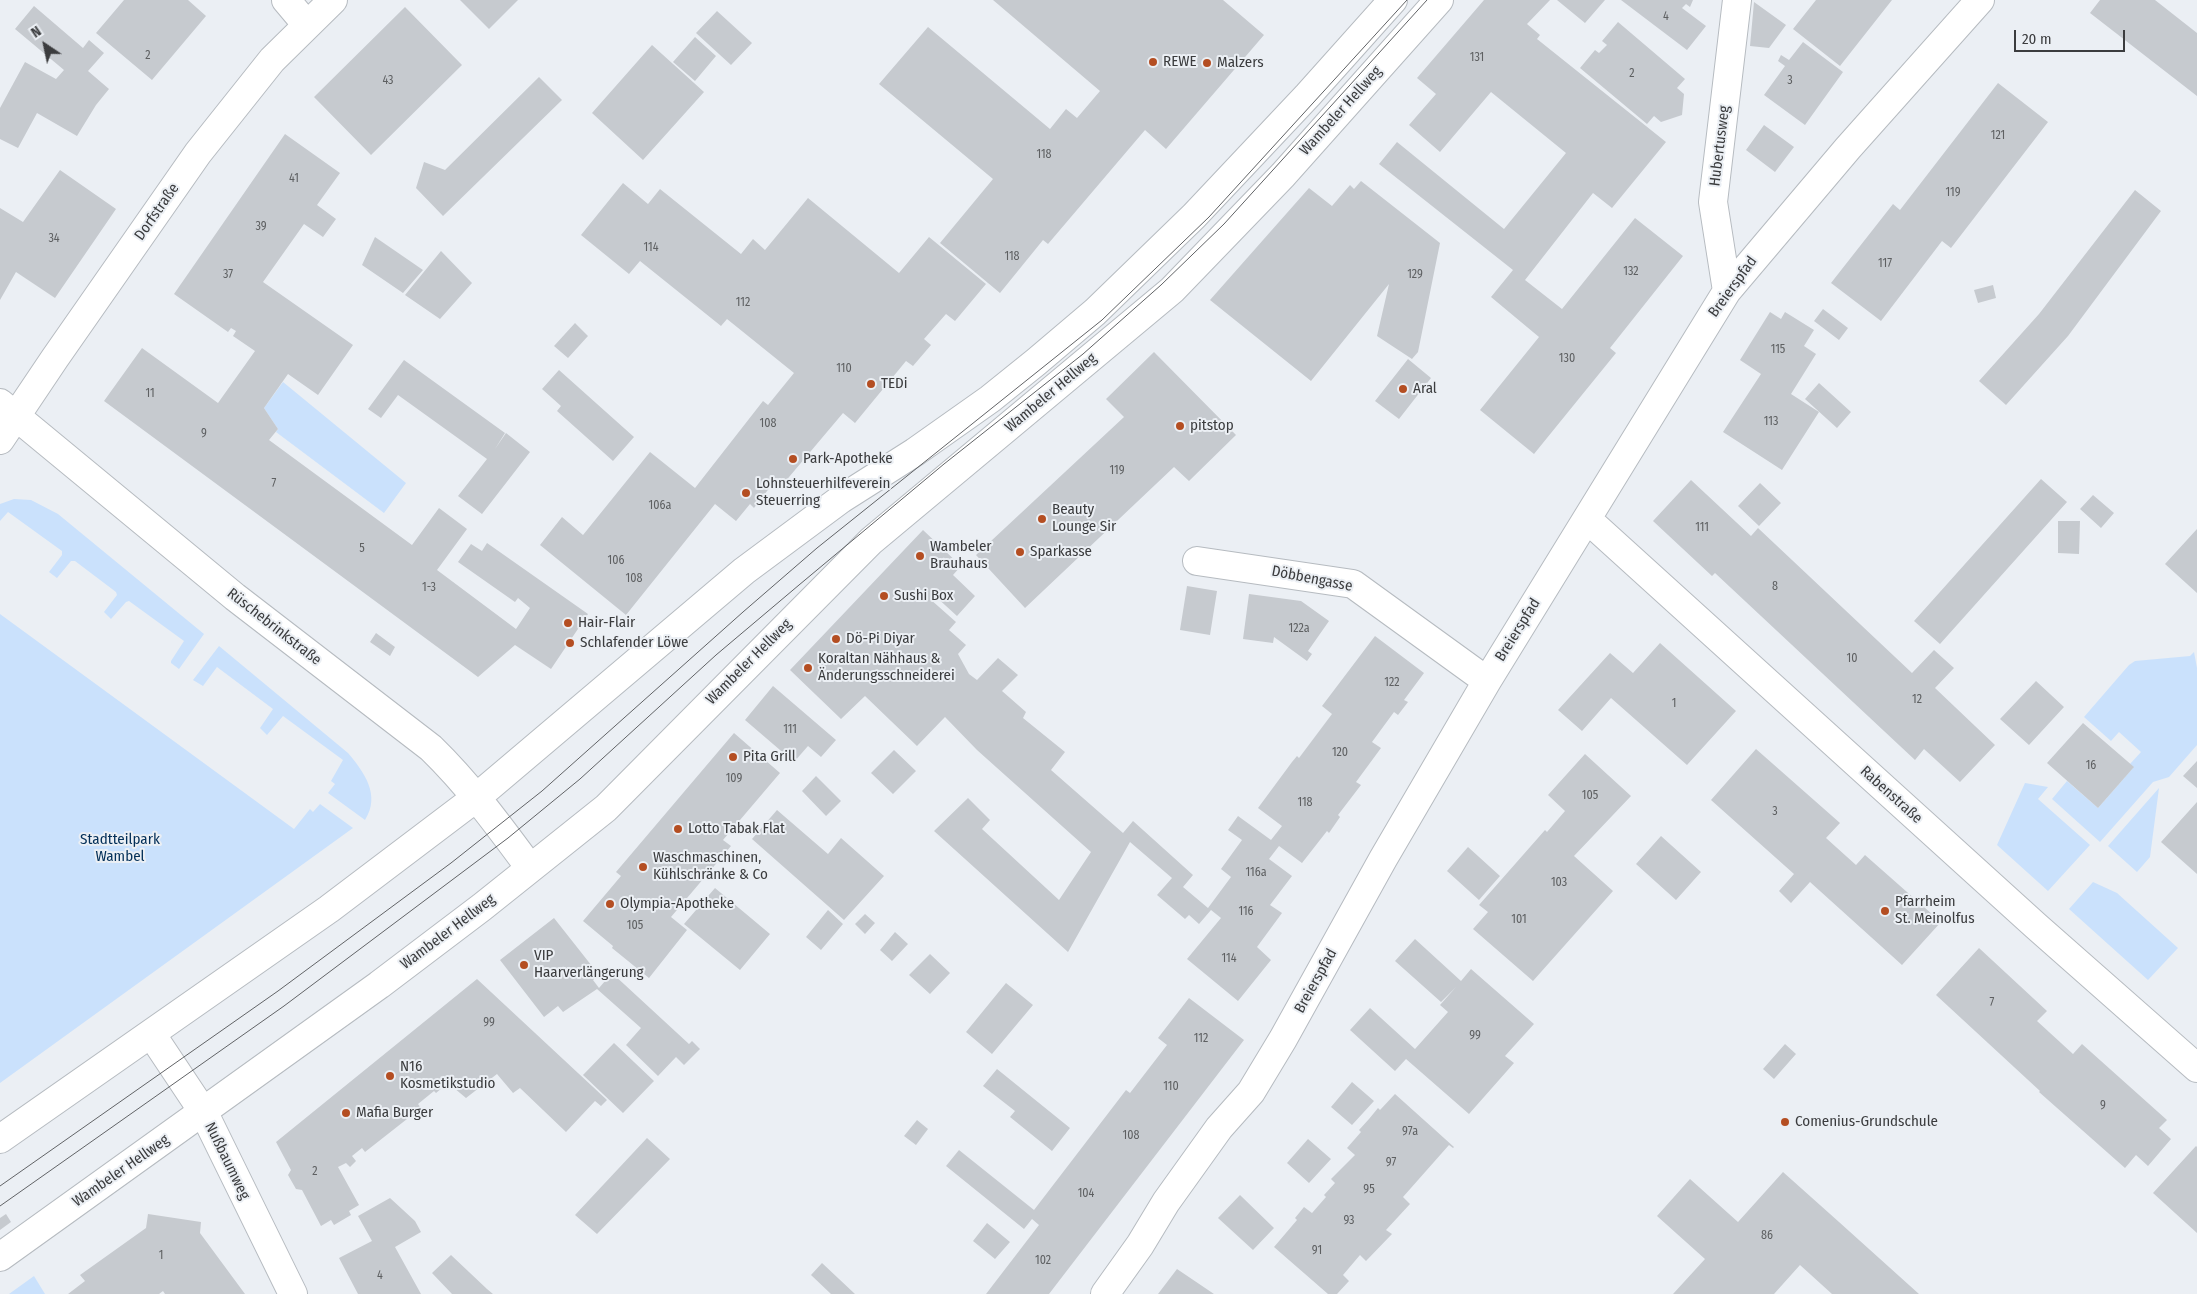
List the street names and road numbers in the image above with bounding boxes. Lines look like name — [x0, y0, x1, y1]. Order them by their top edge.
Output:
street label: Wambeler Hellweg — [1296, 63, 1386, 159]
street label: Hubertusweg — [1706, 105, 1734, 187]
street label: Dorfstraße — [131, 180, 183, 244]
street label: Breierspfad — [1705, 253, 1761, 321]
street label: Wambeler Hellweg — [1002, 350, 1100, 436]
street label: Döbbengasse — [1270, 562, 1354, 596]
street label: Rüschebrinkstraße — [223, 585, 325, 669]
street label: Breierspfad — [1492, 595, 1544, 665]
street label: Wambeler Hellweg — [702, 615, 796, 709]
street label: Rabenstraße — [1856, 762, 1926, 828]
street label: Wambeler Hellweg — [397, 891, 499, 973]
street label: Breierspfad — [1291, 946, 1341, 1016]
street label: Nußbaumweg — [201, 1119, 253, 1203]
street label: Wambeler Hellweg — [69, 1131, 173, 1211]

